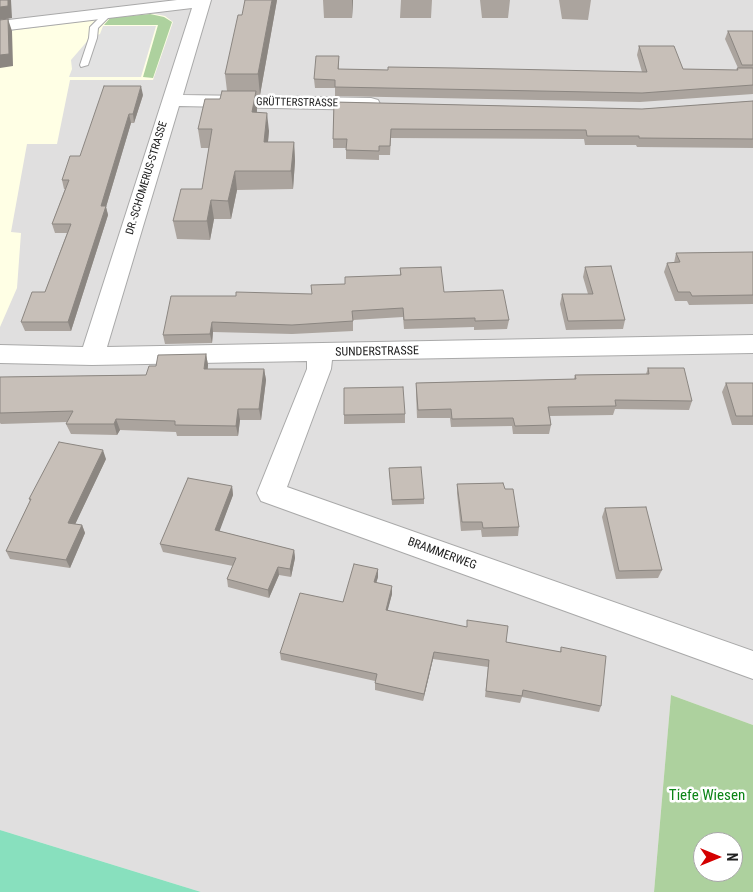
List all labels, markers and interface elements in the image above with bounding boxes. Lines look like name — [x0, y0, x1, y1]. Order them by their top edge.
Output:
street label: GRÜTTERSTRASSE — [256, 96, 338, 110]
street label: DR.-SCHOMERUS-STRASSE — [123, 120, 171, 236]
street label: SUNDERSTRASSE — [335, 344, 419, 360]
street label: BRAMMERWEG — [405, 535, 479, 573]
park label: Tiefe Wiesen — [669, 787, 745, 805]
north arrow — [693, 832, 743, 882]
text: N — [724, 853, 740, 861]

